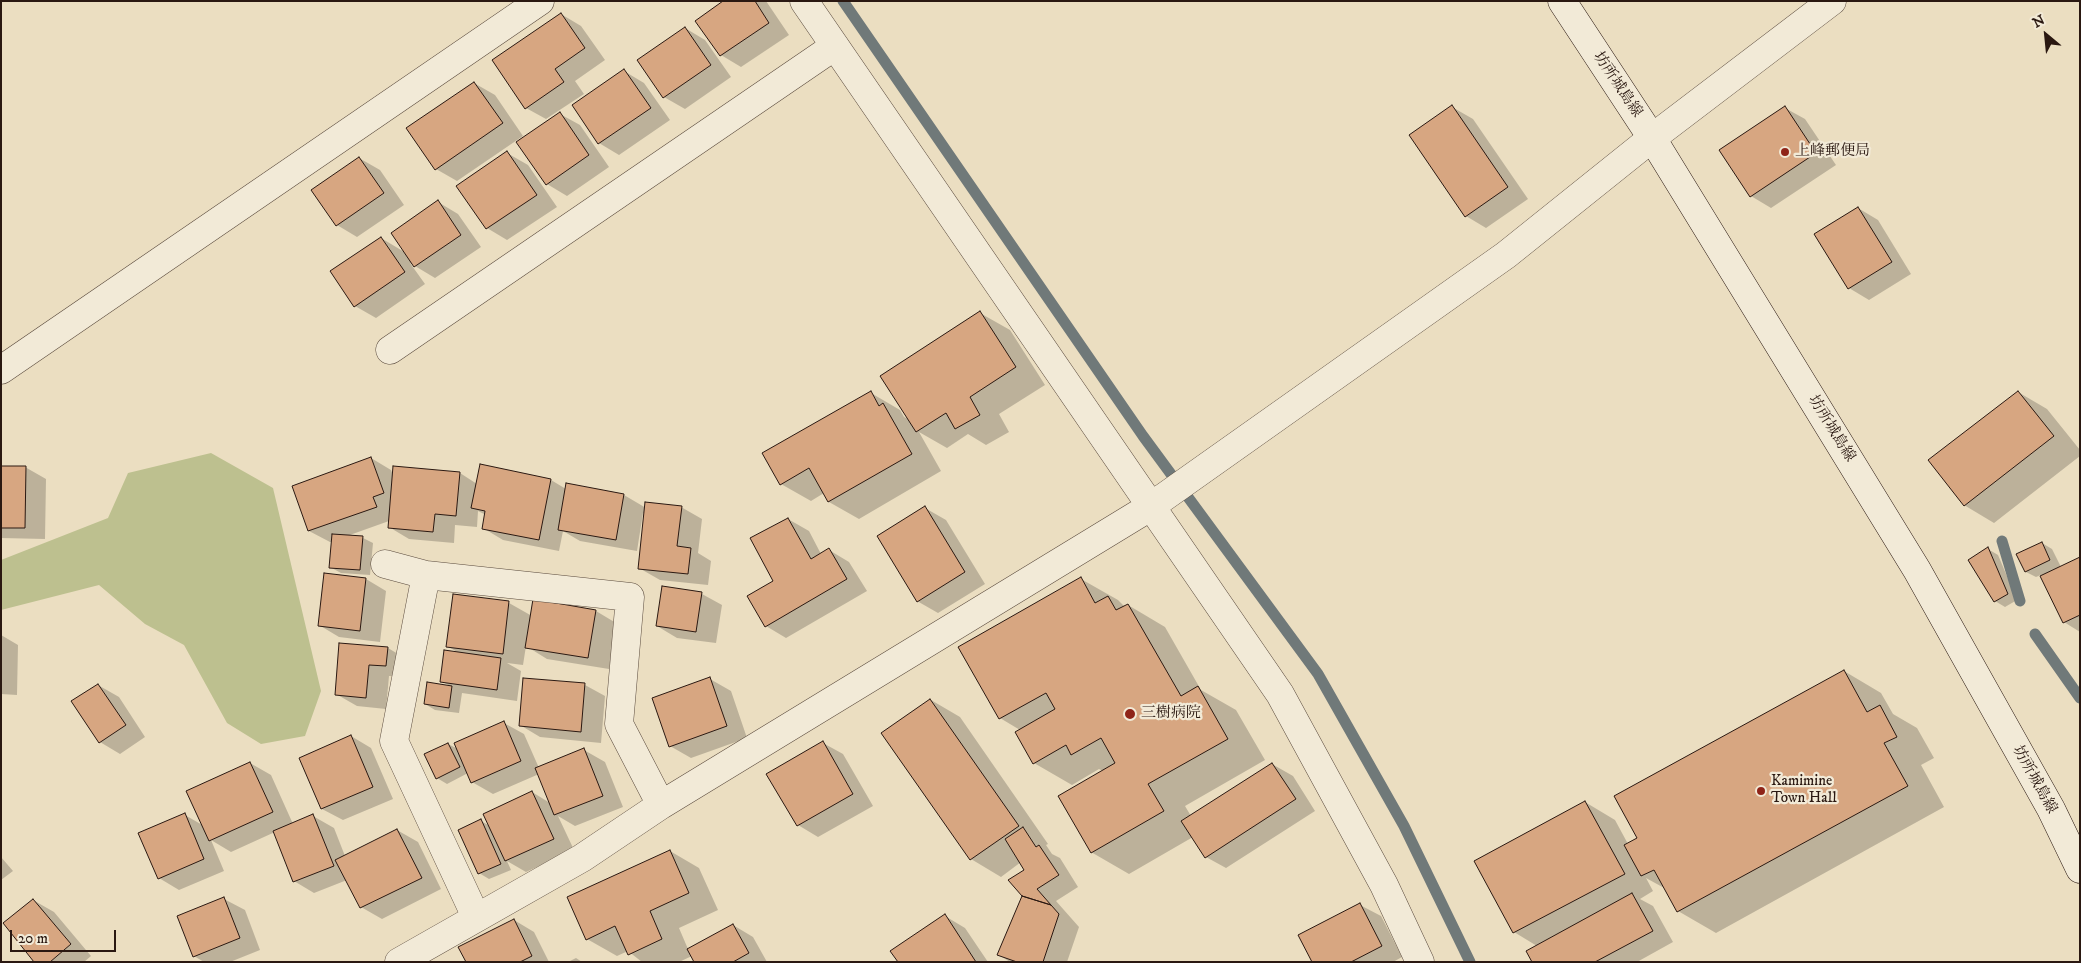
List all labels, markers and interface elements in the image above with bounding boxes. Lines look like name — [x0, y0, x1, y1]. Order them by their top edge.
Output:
north arrow — [2021, 10, 2071, 60]
text: N — [2030, 11, 2048, 32]
street label: 坊所城島線 — [1589, 49, 1645, 121]
place label: 上峰郵便局 — [1795, 143, 1870, 161]
marker: 上峰郵便局 — [1779, 146, 1791, 158]
street label: 坊所城島線 — [1803, 392, 1859, 466]
place label: 三樹病院 — [1141, 705, 1201, 723]
marker: 三樹病院 — [1123, 707, 1137, 721]
street label: 坊所城島線 — [2008, 743, 2060, 817]
place label: Kamimine Town Hall — [1771, 773, 1837, 808]
marker: Kamimine Town Hall — [1755, 785, 1767, 797]
scale bar — [12, 920, 119, 952]
text: 20 m — [18, 929, 48, 948]

